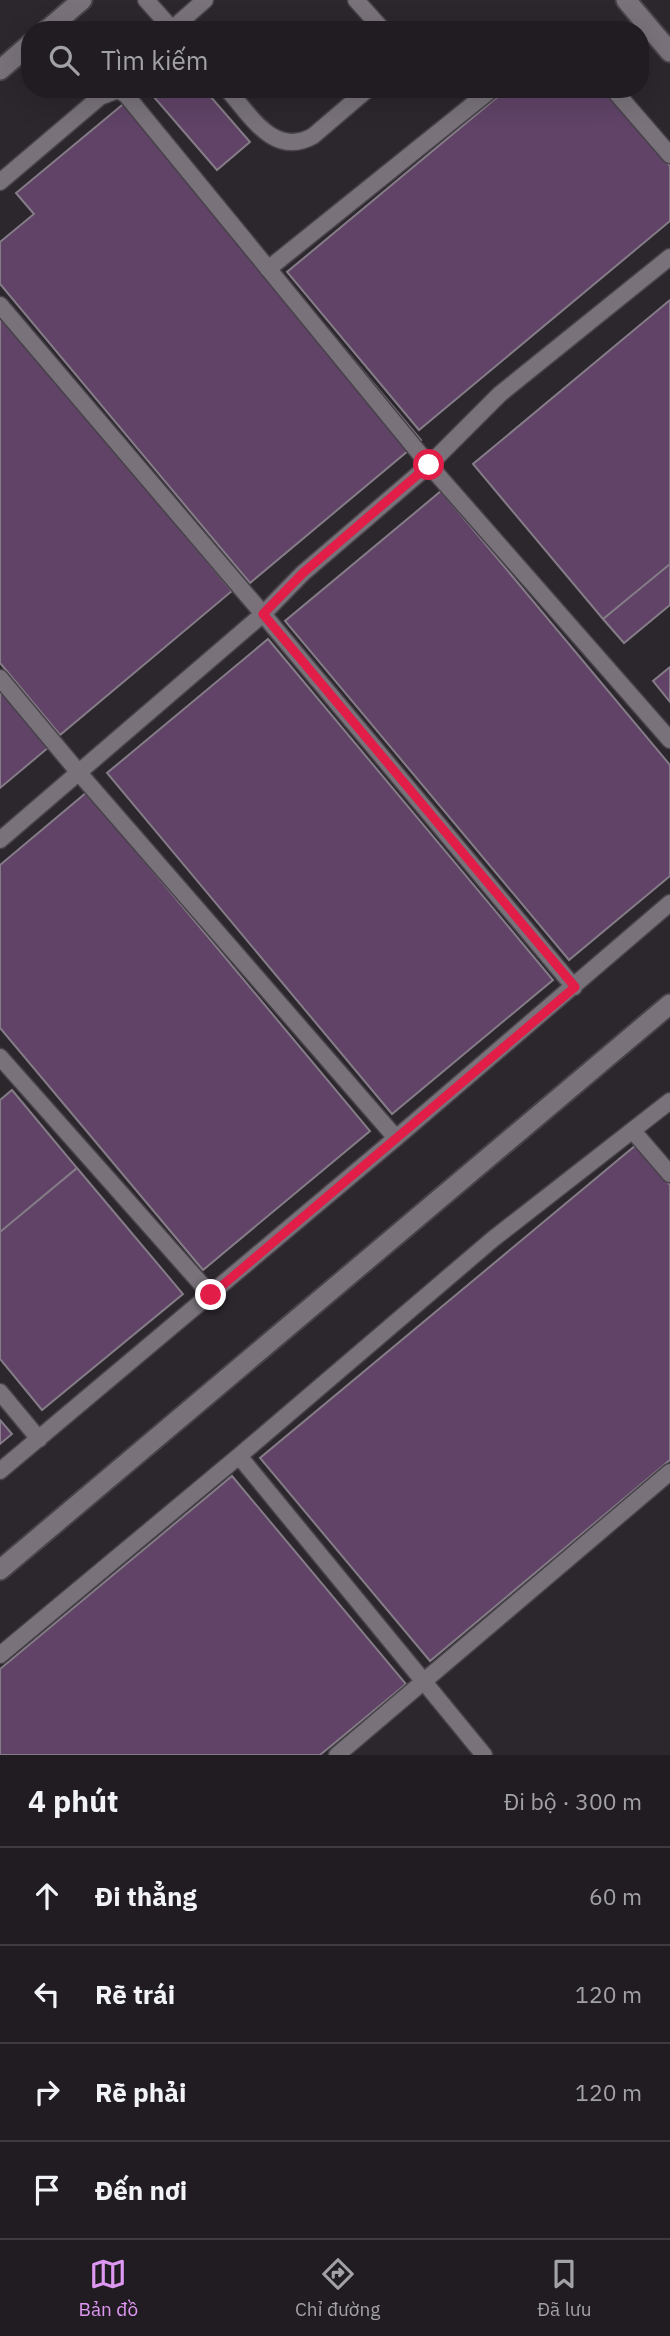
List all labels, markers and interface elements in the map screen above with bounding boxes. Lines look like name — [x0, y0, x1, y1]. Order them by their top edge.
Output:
search box — [21, 21, 649, 98]
icon: search — [45, 41, 83, 79]
text: Tìm kiếm — [101, 43, 208, 77]
route start — [413, 449, 444, 480]
route end — [195, 1279, 226, 1310]
text: 4 phút — [28, 1781, 119, 1820]
text: Đi bộ · 300 m — [504, 1786, 642, 1816]
icon: ahead — [28, 1877, 66, 1915]
text: Đi thẳng — [95, 1879, 197, 1913]
text: 60 m — [589, 1881, 642, 1911]
icon: left — [28, 1975, 66, 2013]
text: Rẽ trái — [95, 1977, 175, 2011]
text: 120 m — [575, 1979, 642, 2009]
icon: right — [28, 2073, 66, 2111]
text: Rẽ phải — [95, 2075, 186, 2109]
text: 120 m — [575, 2077, 642, 2107]
icon: arrive — [28, 2171, 66, 2209]
text: Đến nơi — [95, 2173, 187, 2207]
tab: Bản đồ — [79, 2255, 138, 2321]
tab: Chỉ đường — [295, 2255, 380, 2321]
tab: Đã lưu — [537, 2255, 591, 2321]

